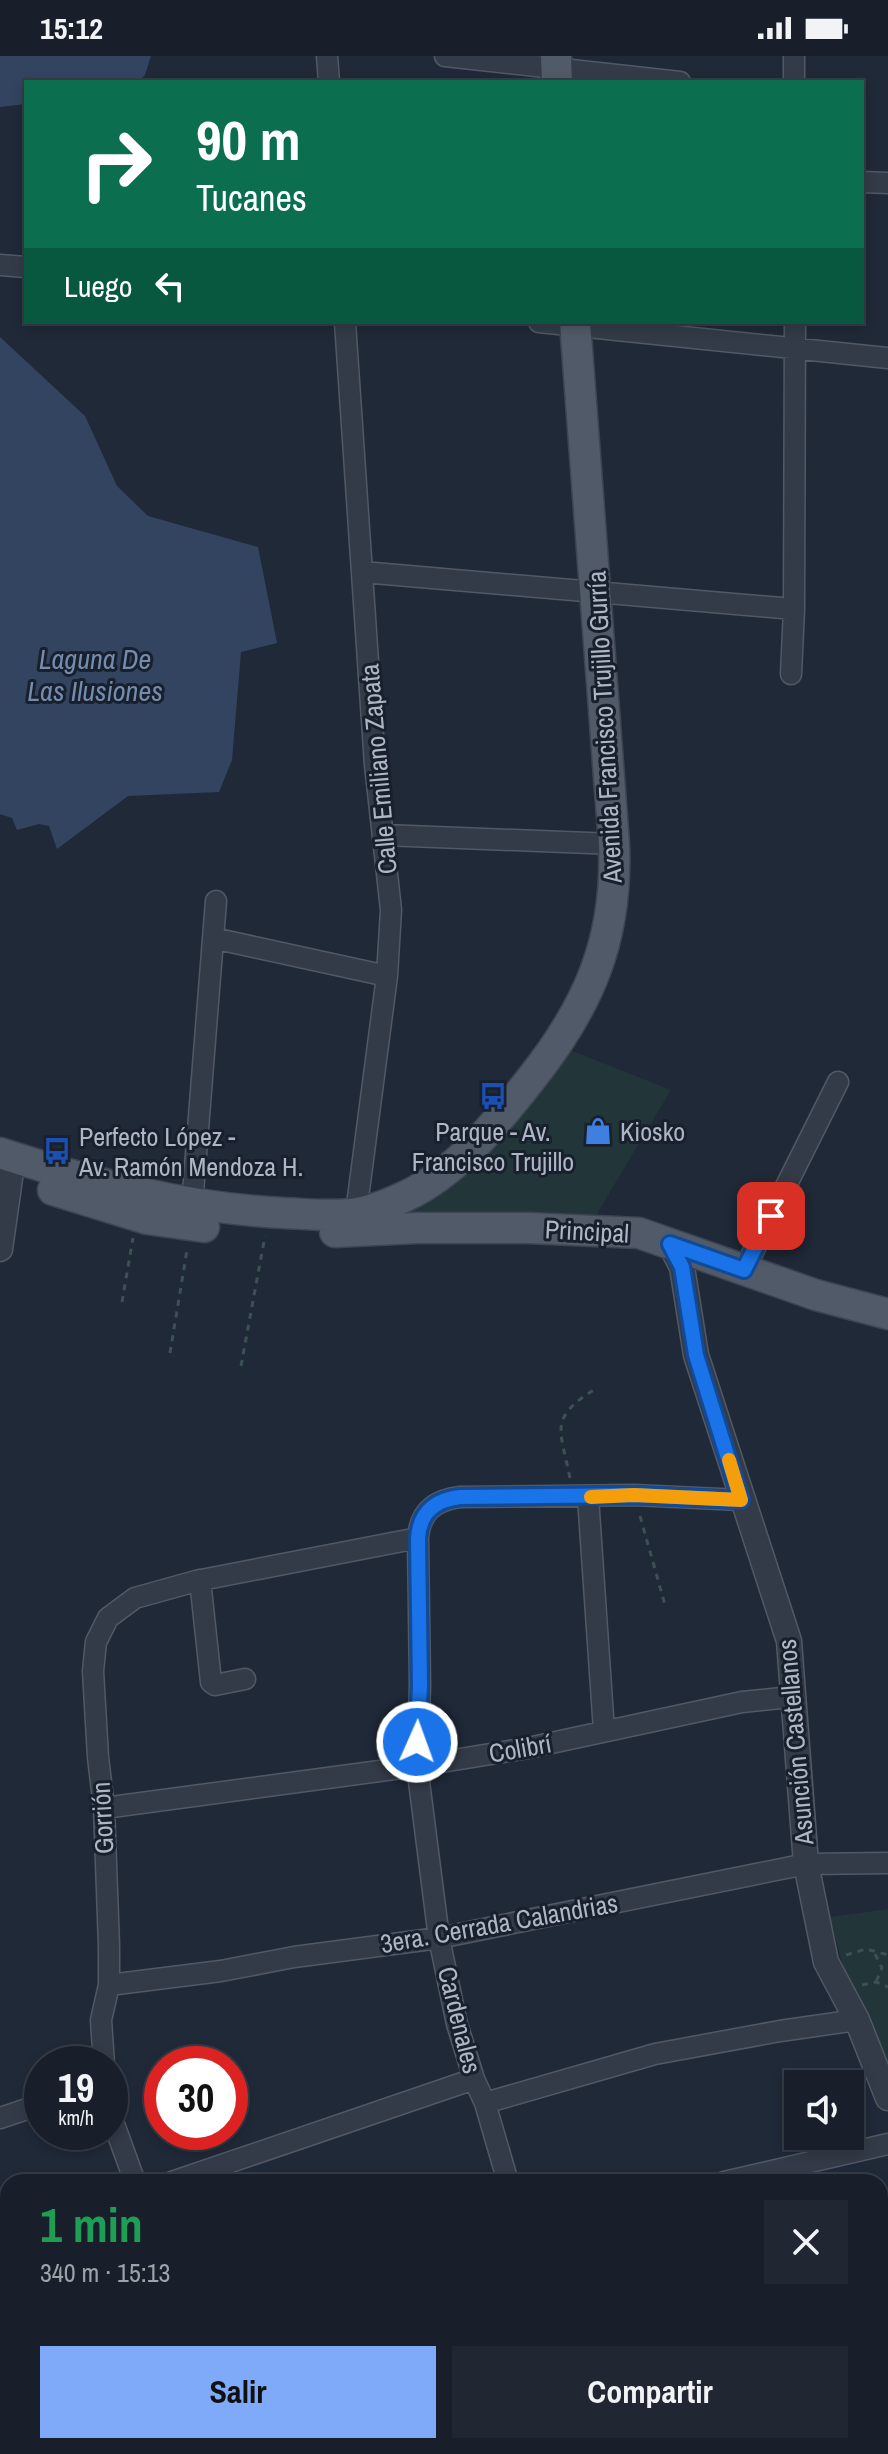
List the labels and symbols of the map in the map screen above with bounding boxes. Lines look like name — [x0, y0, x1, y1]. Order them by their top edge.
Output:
street label: Avenida Francisco Trujillo Gurría — [578, 570, 630, 885]
water label: Laguna De Las Ilusiones — [27, 640, 163, 710]
street label: Calle Emiliano Zapata — [351, 662, 405, 876]
bus stop icon: Parque - Av. Francisco Trujillo — [478, 1081, 508, 1111]
place label: Parque - Av. Francisco Trujillo — [412, 1114, 574, 1179]
place label: Kiosko — [620, 1114, 685, 1149]
shop icon: Kiosko — [583, 1116, 613, 1146]
place label: Perfecto López - Av. Ramón Mendoza H. — [78, 1119, 303, 1184]
bus stop icon: Perfecto López - Av. Ramón Mendoza H. — [42, 1136, 72, 1166]
pin — [737, 1182, 805, 1250]
street label: Principal — [544, 1211, 630, 1251]
street label: Asunción Castellanos — [769, 1638, 822, 1847]
position arrow — [375, 1700, 459, 1784]
street label: Colibrí — [486, 1725, 555, 1771]
street label: Gorrión — [83, 1781, 121, 1855]
street label: 3era. Cerrada Calandrias — [378, 1885, 620, 1961]
street label: Cardenales — [430, 1963, 490, 2077]
speed limit sign: 30 — [144, 2046, 248, 2150]

